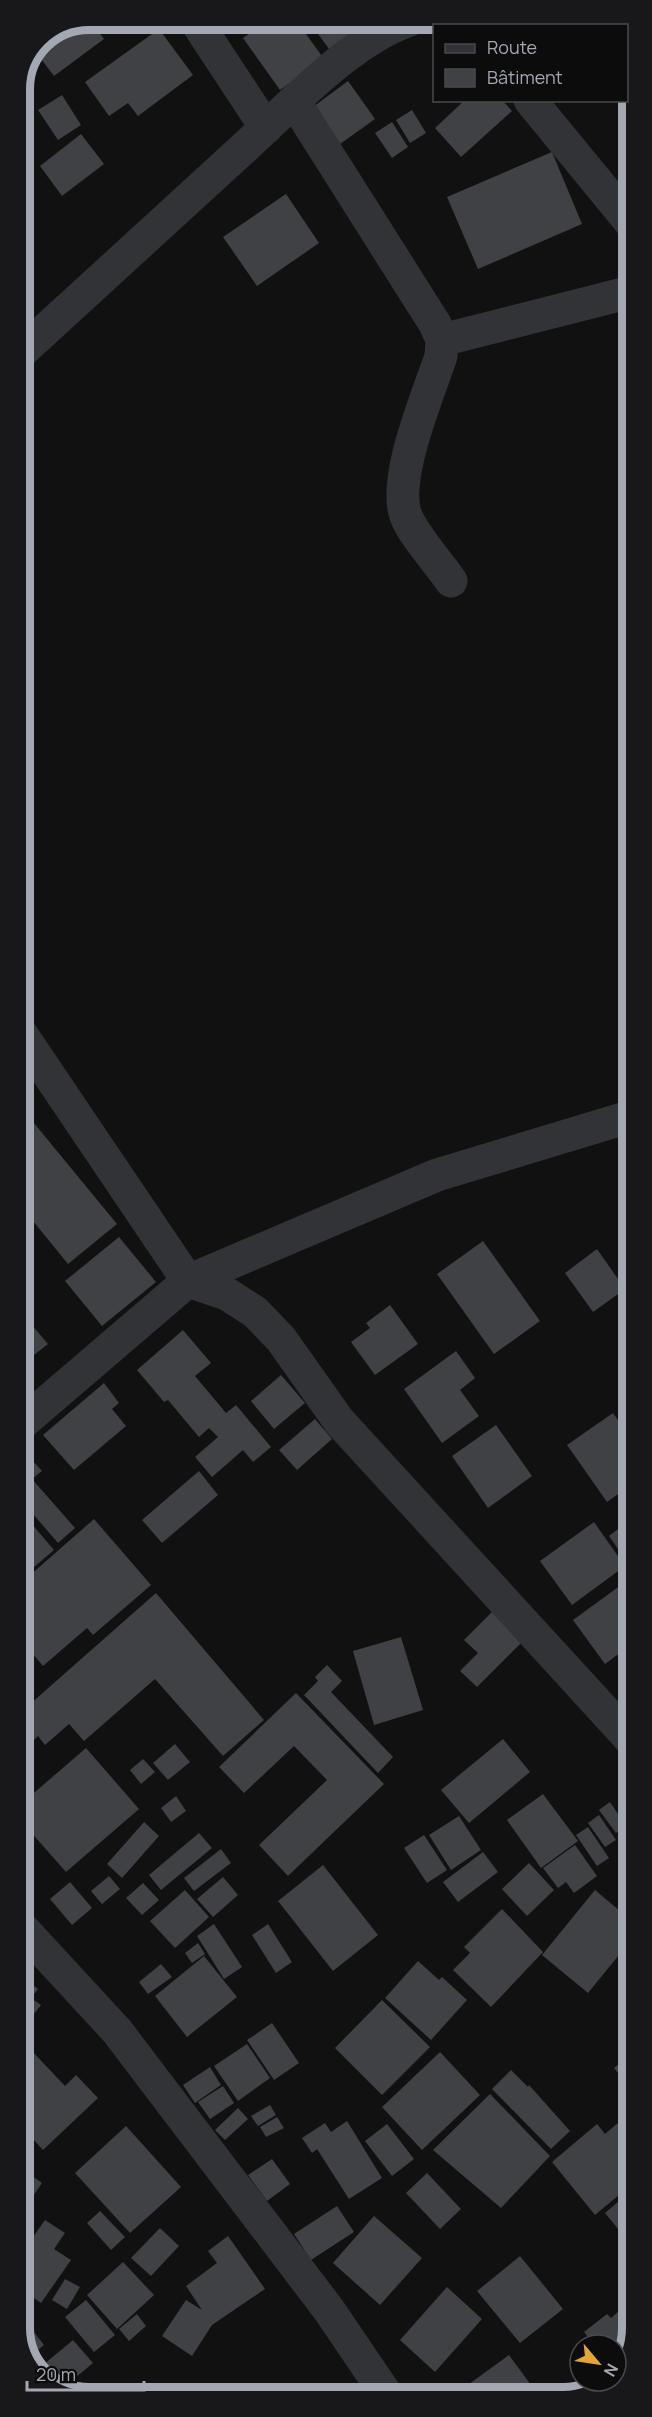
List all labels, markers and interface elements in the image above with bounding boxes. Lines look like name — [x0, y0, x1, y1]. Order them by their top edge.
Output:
legend — [433, 24, 628, 102]
text: Route — [487, 35, 537, 59]
text: Bâtiment — [487, 65, 563, 89]
north arrow — [568, 2333, 628, 2393]
scale bar — [27, 2354, 144, 2392]
text: N — [599, 2360, 624, 2381]
text: 20 m — [36, 2362, 76, 2386]

